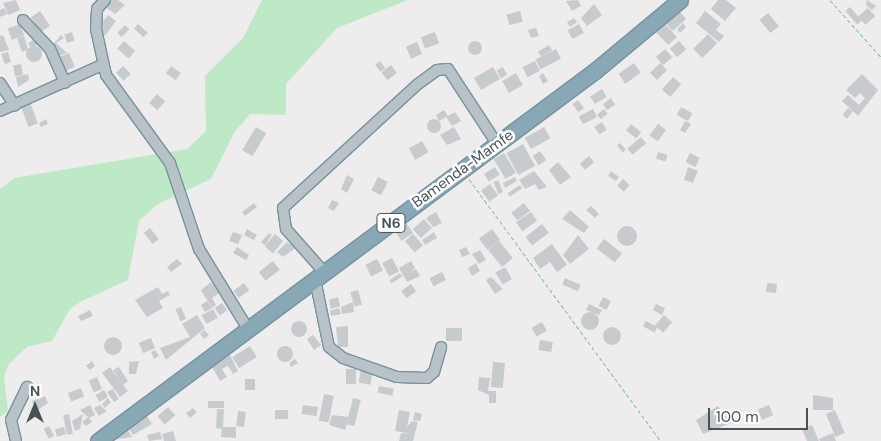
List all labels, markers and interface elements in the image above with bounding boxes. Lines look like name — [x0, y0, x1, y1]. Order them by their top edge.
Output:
street label: Bamenda-Mamfe — [409, 126, 517, 212]
road number: N6 — [376, 212, 406, 234]
north arrow — [10, 381, 60, 431]
text: N — [30, 382, 40, 400]
scale bar — [711, 398, 811, 430]
text: 100 m — [716, 407, 759, 427]

